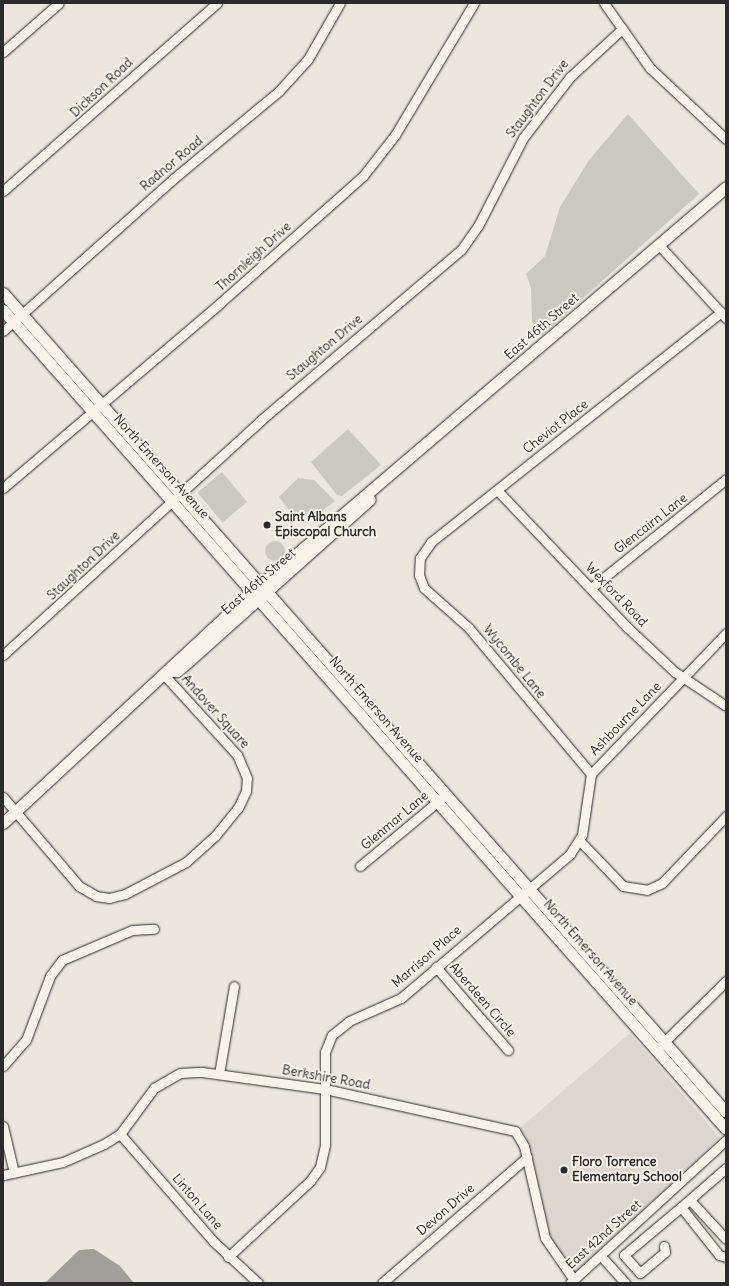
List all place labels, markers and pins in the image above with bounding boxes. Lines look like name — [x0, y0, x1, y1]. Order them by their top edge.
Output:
place label: Saint Albans Episcopal Church — [275, 510, 376, 541]
marker: Saint Albans Episcopal Church — [262, 520, 272, 530]
place label: Floro Torrence Elementary School — [572, 1155, 682, 1186]
marker: Floro Torrence Elementary School — [559, 1165, 569, 1175]

